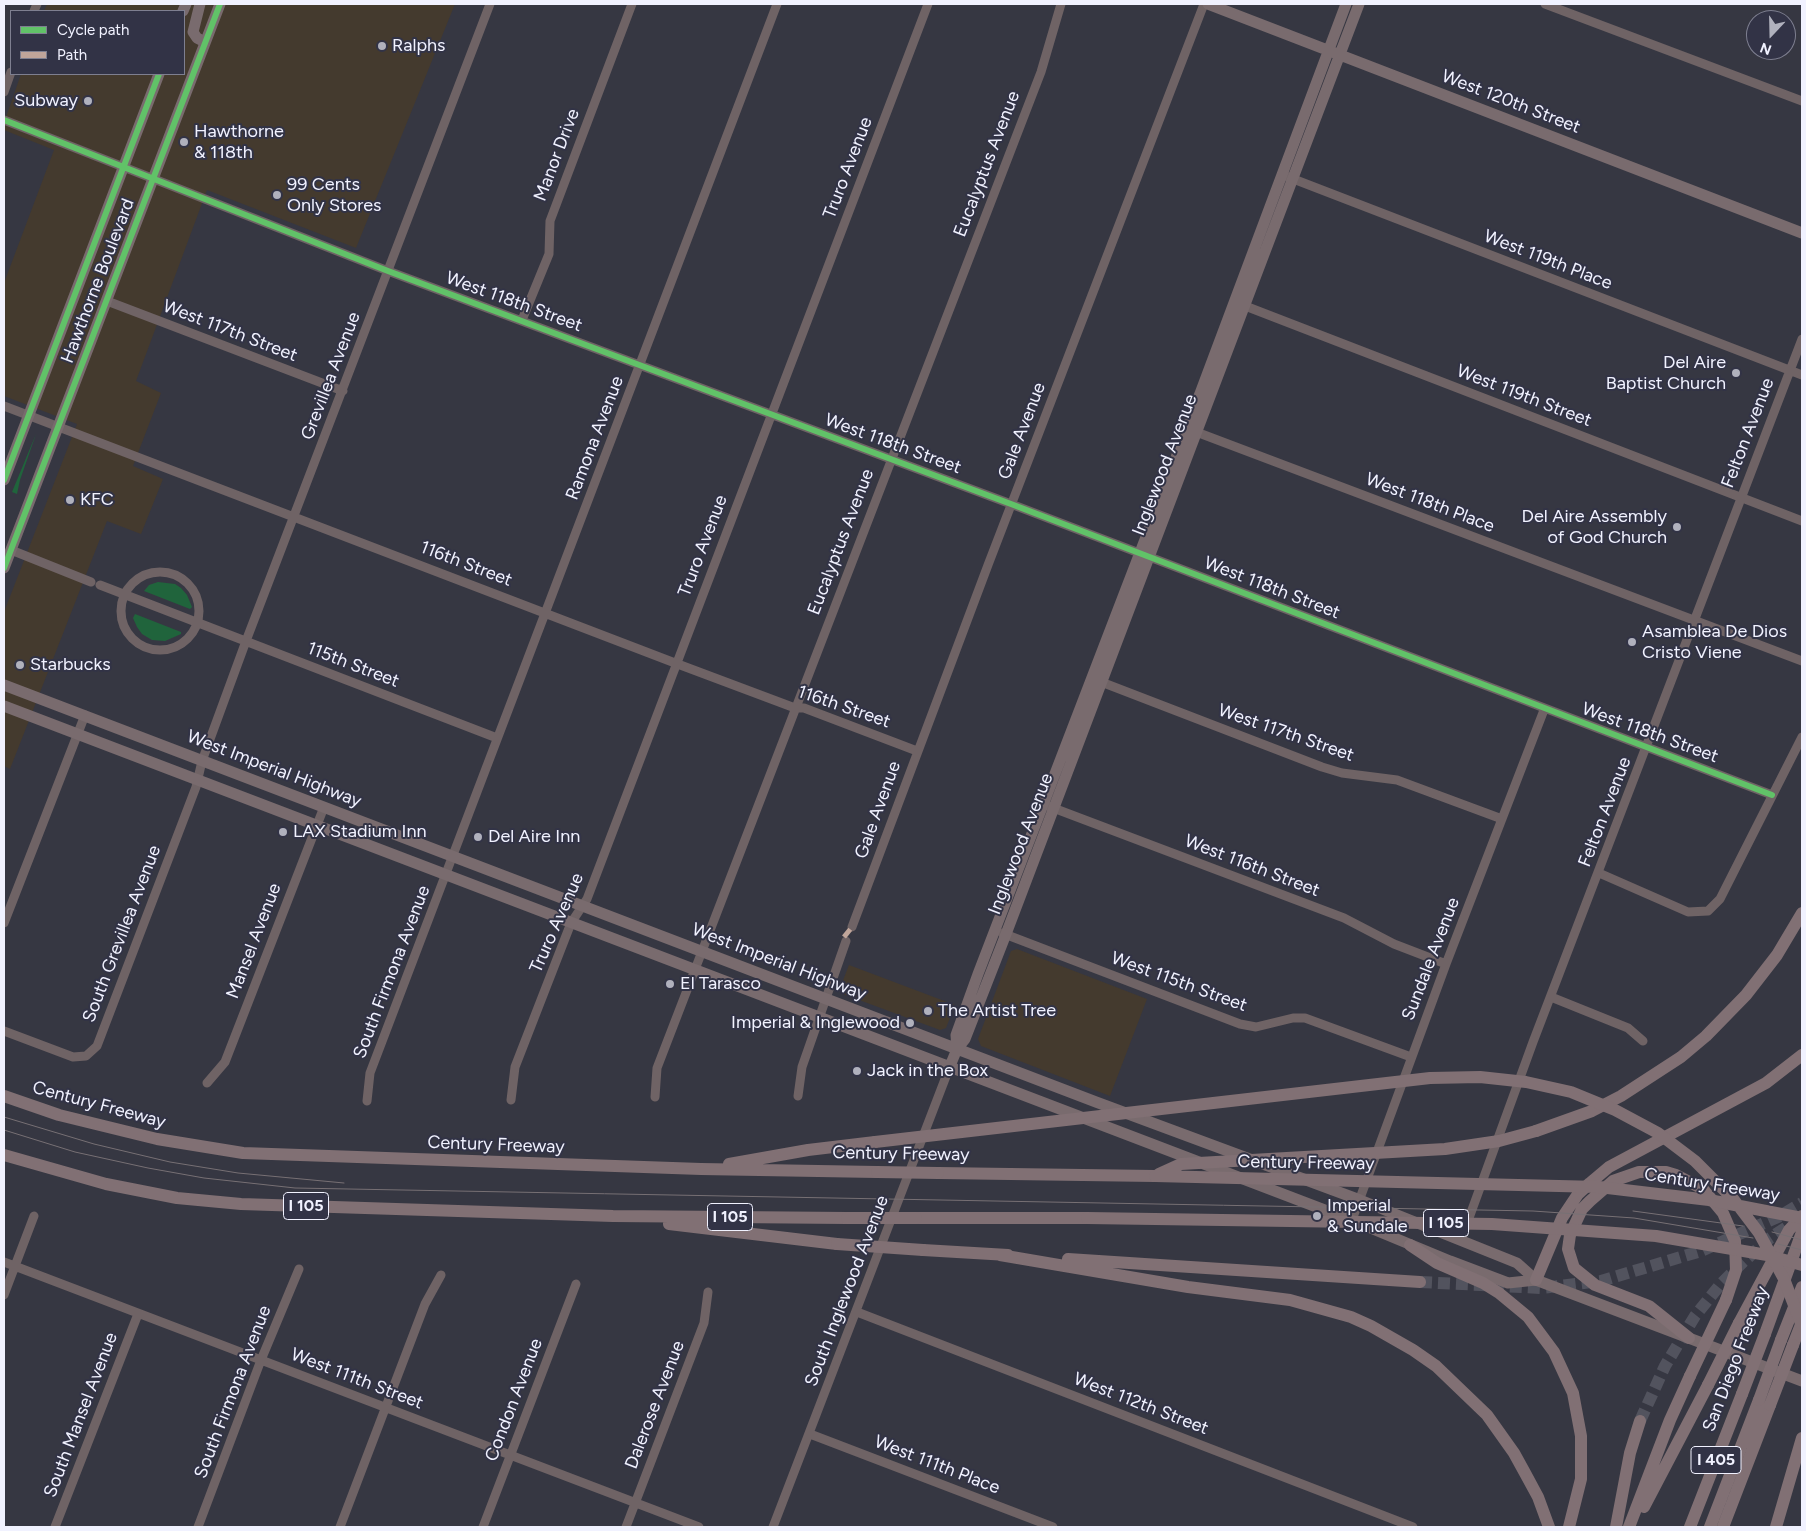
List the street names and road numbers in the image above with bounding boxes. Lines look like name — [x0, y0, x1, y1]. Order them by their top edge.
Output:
street label: West 120th Street — [1439, 66, 1583, 138]
street label: Eucalyptus Avenue — [949, 88, 1025, 240]
street label: Manor Drive — [530, 106, 584, 204]
street label: Truro Avenue — [819, 114, 877, 222]
street label: Hawthorne Boulevard — [57, 196, 139, 366]
street label: West 119th Place — [1481, 226, 1615, 294]
street label: West 118th Street — [443, 267, 585, 337]
street label: West 117th Street — [160, 295, 300, 367]
street label: Grevillea Avenue — [297, 309, 365, 443]
street label: West 119th Street — [1453, 360, 1595, 432]
street label: Ramona Avenue — [561, 373, 629, 503]
street label: Felton Avenue — [1717, 375, 1779, 491]
street label: Gale Avenue — [994, 380, 1050, 482]
street label: Inglewood Avenue — [1128, 391, 1202, 539]
street label: West 118th Street — [822, 409, 964, 479]
street label: Eucalyptus Avenue — [803, 466, 879, 618]
street label: West 118th Place — [1362, 468, 1498, 538]
street label: Truro Avenue — [674, 492, 732, 600]
street label: 116th Street — [417, 537, 515, 591]
street label: West 118th Street — [1201, 552, 1343, 624]
street label: 115th Street — [304, 638, 402, 692]
street label: 116th Street — [795, 681, 893, 733]
street label: West 118th Street — [1579, 698, 1721, 768]
street label: West 117th Street — [1215, 700, 1357, 766]
street label: West Imperial Highway — [184, 726, 364, 812]
street label: Felton Avenue — [1574, 754, 1636, 870]
street label: Gale Avenue — [850, 758, 906, 862]
street label: Inglewood Avenue — [984, 770, 1058, 918]
street label: West 116th Street — [1181, 830, 1323, 902]
street label: South Grevillea Avenue — [78, 842, 166, 1026]
street label: Truro Avenue — [525, 870, 589, 976]
street label: Mansel Avenue — [222, 880, 286, 1002]
street label: South Firmona Avenue — [349, 883, 435, 1061]
street label: Sundale Avenue — [1398, 894, 1464, 1024]
street label: West Imperial Highway — [689, 919, 869, 1005]
street label: West 115th Street — [1108, 947, 1250, 1017]
street label: Century Freeway — [30, 1077, 168, 1133]
street label: Century Freeway — [427, 1132, 565, 1158]
street label: Century Freeway — [832, 1142, 970, 1166]
street label: Century Freeway — [1237, 1151, 1375, 1175]
street label: Century Freeway — [1643, 1164, 1781, 1206]
road number: I 105 — [284, 1192, 328, 1220]
street label: South Inglewood Avenue — [801, 1193, 893, 1389]
road number: I 105 — [708, 1204, 752, 1230]
road number: I 105 — [1424, 1210, 1468, 1236]
street label: San Diego Freeway — [1698, 1283, 1774, 1435]
street label: South Firmona Avenue — [190, 1303, 276, 1481]
street label: South Mansel Avenue — [40, 1330, 122, 1500]
street label: Condon Avenue — [481, 1336, 547, 1464]
street label: Dalerose Avenue — [621, 1338, 689, 1472]
street label: West 111th Street — [288, 1344, 426, 1414]
street label: West 112th Street — [1071, 1368, 1211, 1440]
street label: West 111th Place — [871, 1431, 1003, 1499]
road number: I 405 — [1691, 1446, 1741, 1474]

